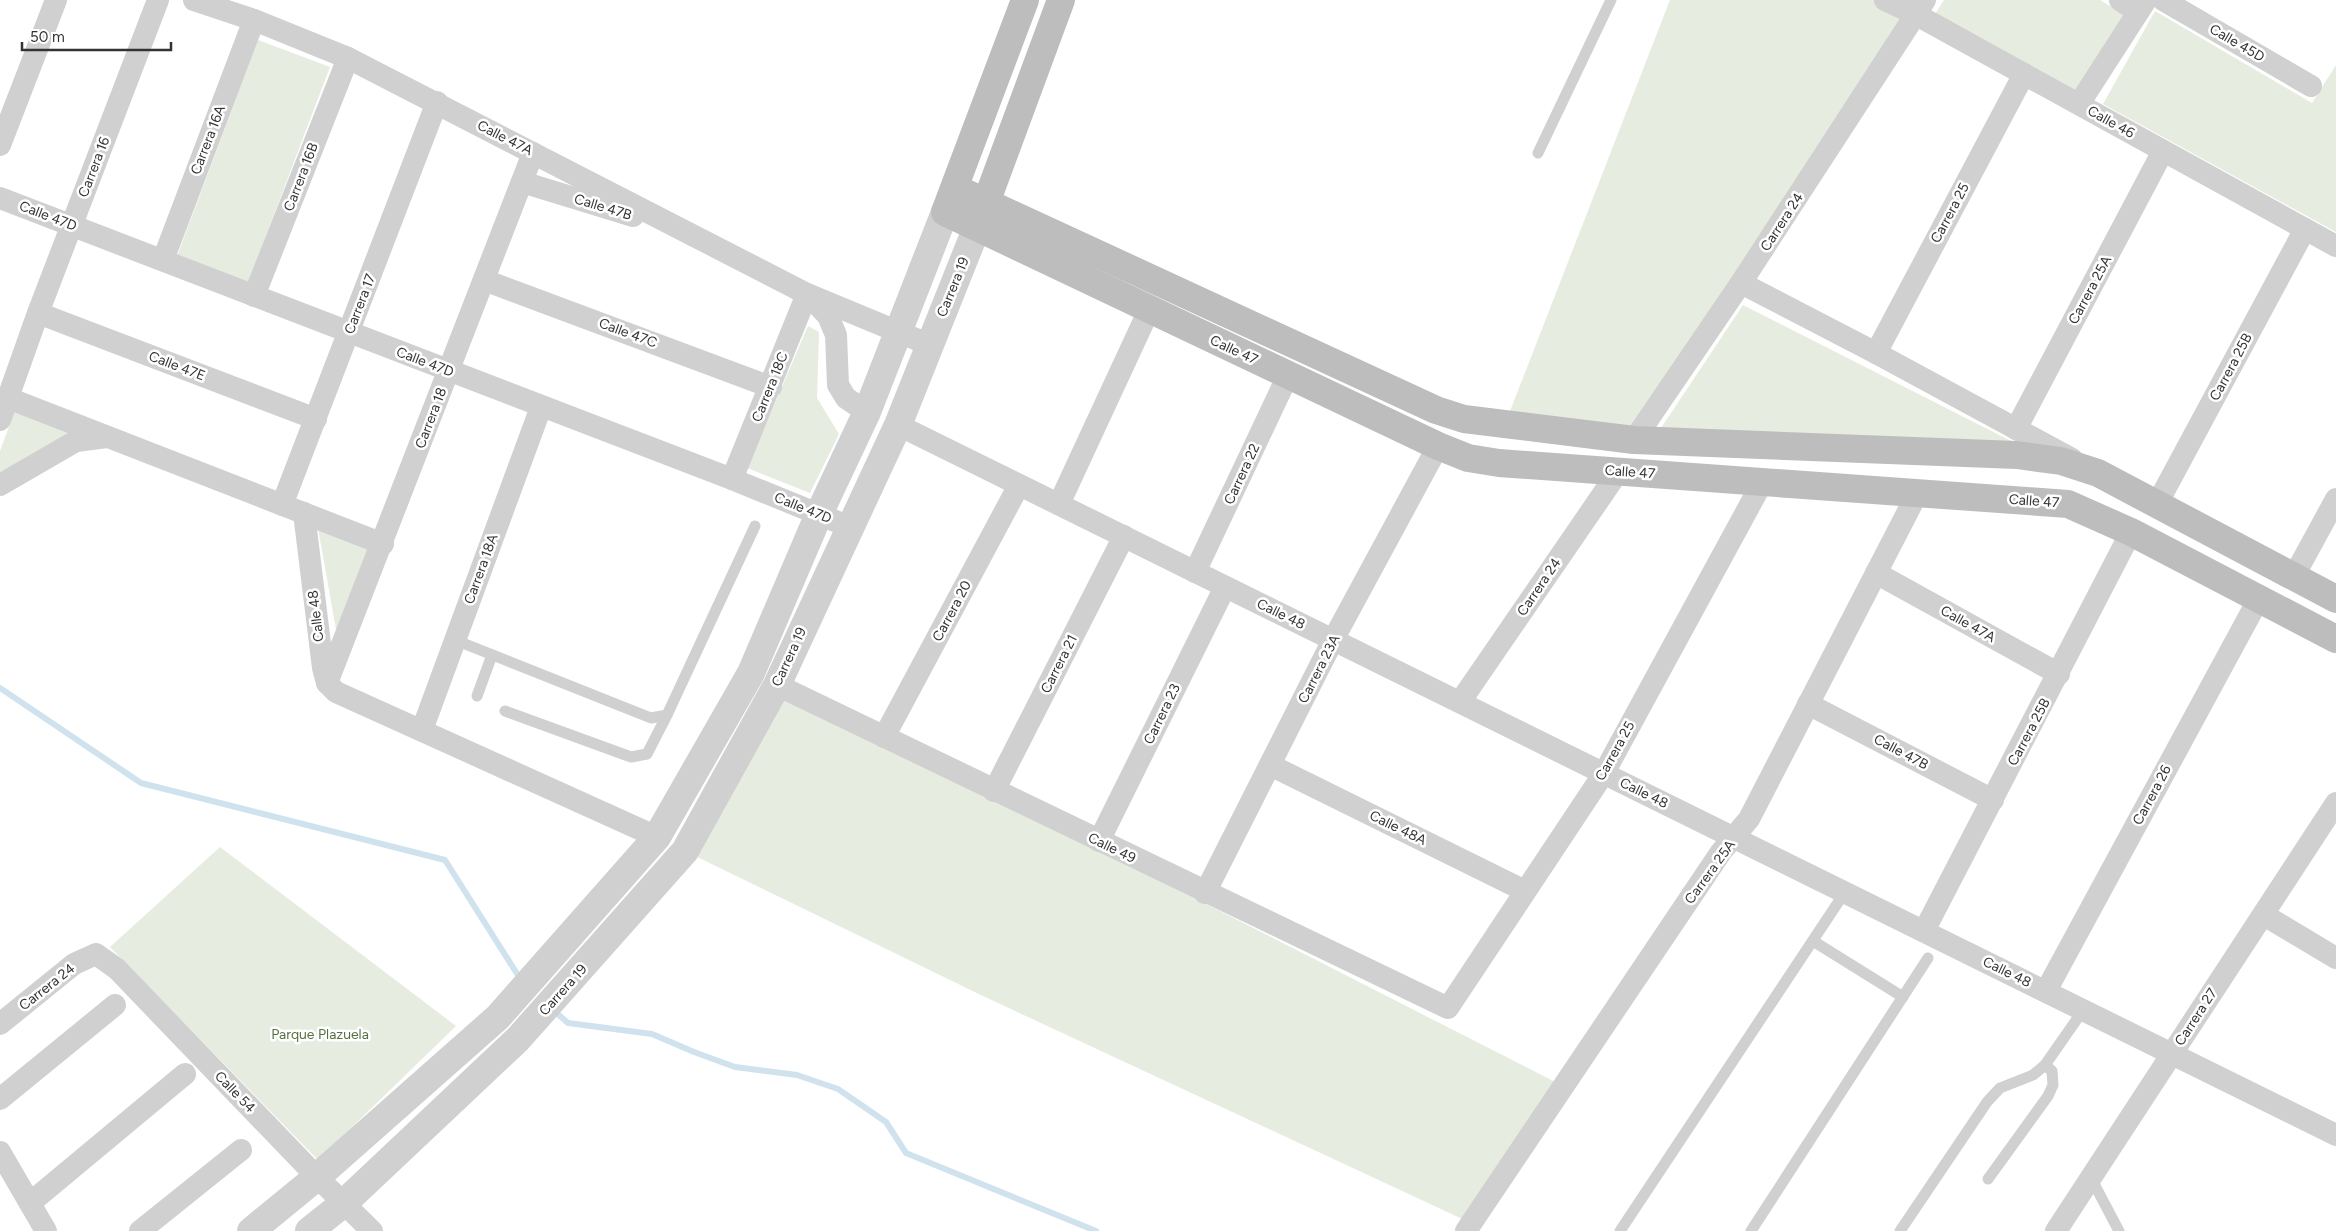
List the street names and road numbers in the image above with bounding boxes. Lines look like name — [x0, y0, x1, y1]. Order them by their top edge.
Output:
street label: Calle 45D — [2206, 20, 2268, 66]
street label: Carrera 16A — [187, 102, 229, 177]
street label: Calle 46 — [2085, 102, 2138, 142]
street label: Calle 47A — [474, 117, 536, 159]
street label: Carrera 16 — [75, 134, 113, 200]
street label: Carrera 16B — [280, 140, 322, 214]
street label: Carrera 25 — [1927, 180, 1973, 246]
street label: Carrera 24 — [1757, 189, 1807, 254]
street label: Calle 47B — [572, 190, 634, 224]
street label: Calle 47D — [17, 197, 79, 235]
street label: Carrera 25A — [2065, 252, 2115, 327]
street label: Carrera 19 — [933, 254, 973, 320]
street label: Carrera 17 — [341, 271, 379, 336]
street label: Calle 47C — [597, 315, 659, 351]
street label: Carrera 25B — [2206, 330, 2256, 404]
street label: Calle 47 — [1207, 332, 1261, 369]
street label: Calle 47D — [394, 343, 456, 381]
street label: Calle 47E — [146, 347, 208, 385]
street label: Carrera 18C — [748, 349, 792, 425]
street label: Carrera 18 — [412, 385, 450, 451]
street label: Carrera 22 — [1220, 441, 1264, 507]
street label: Calle 47 — [1604, 462, 1656, 482]
street label: Calle 47D — [772, 489, 834, 527]
street label: Calle 47 — [2008, 491, 2060, 511]
street label: Carrera 18A — [460, 531, 502, 606]
street label: Carrera 24 — [1513, 555, 1565, 619]
street label: Carrera 20 — [929, 578, 975, 644]
street label: Calle 48 — [304, 589, 328, 643]
street label: Calle 48 — [1254, 595, 1308, 633]
street label: Calle 47A — [1938, 602, 1999, 646]
street label: Carrera 19 — [768, 625, 810, 689]
street label: Carrera 23A — [1294, 631, 1344, 706]
street label: Carrera 21 — [1037, 632, 1081, 696]
street label: Carrera 23 — [1140, 681, 1184, 747]
street label: Carrera 25B — [2004, 695, 2054, 769]
street label: Carrera 25 — [1592, 718, 1638, 784]
street label: Calle 47B — [1871, 731, 1931, 773]
street label: Carrera 26 — [2129, 762, 2175, 828]
street label: Calle 48 — [1617, 774, 1671, 812]
street label: Calle 48A — [1367, 807, 1430, 849]
street label: Calle 49 — [1085, 829, 1139, 867]
street label: Carrera 25A — [1681, 836, 1739, 907]
street label: Calle 48 — [1980, 953, 2034, 991]
street label: Carrera 24 — [16, 960, 79, 1014]
street label: Carrera 19 — [535, 961, 591, 1019]
street label: Carrera 27 — [2171, 985, 2221, 1049]
street label: Calle 54 — [211, 1068, 259, 1117]

